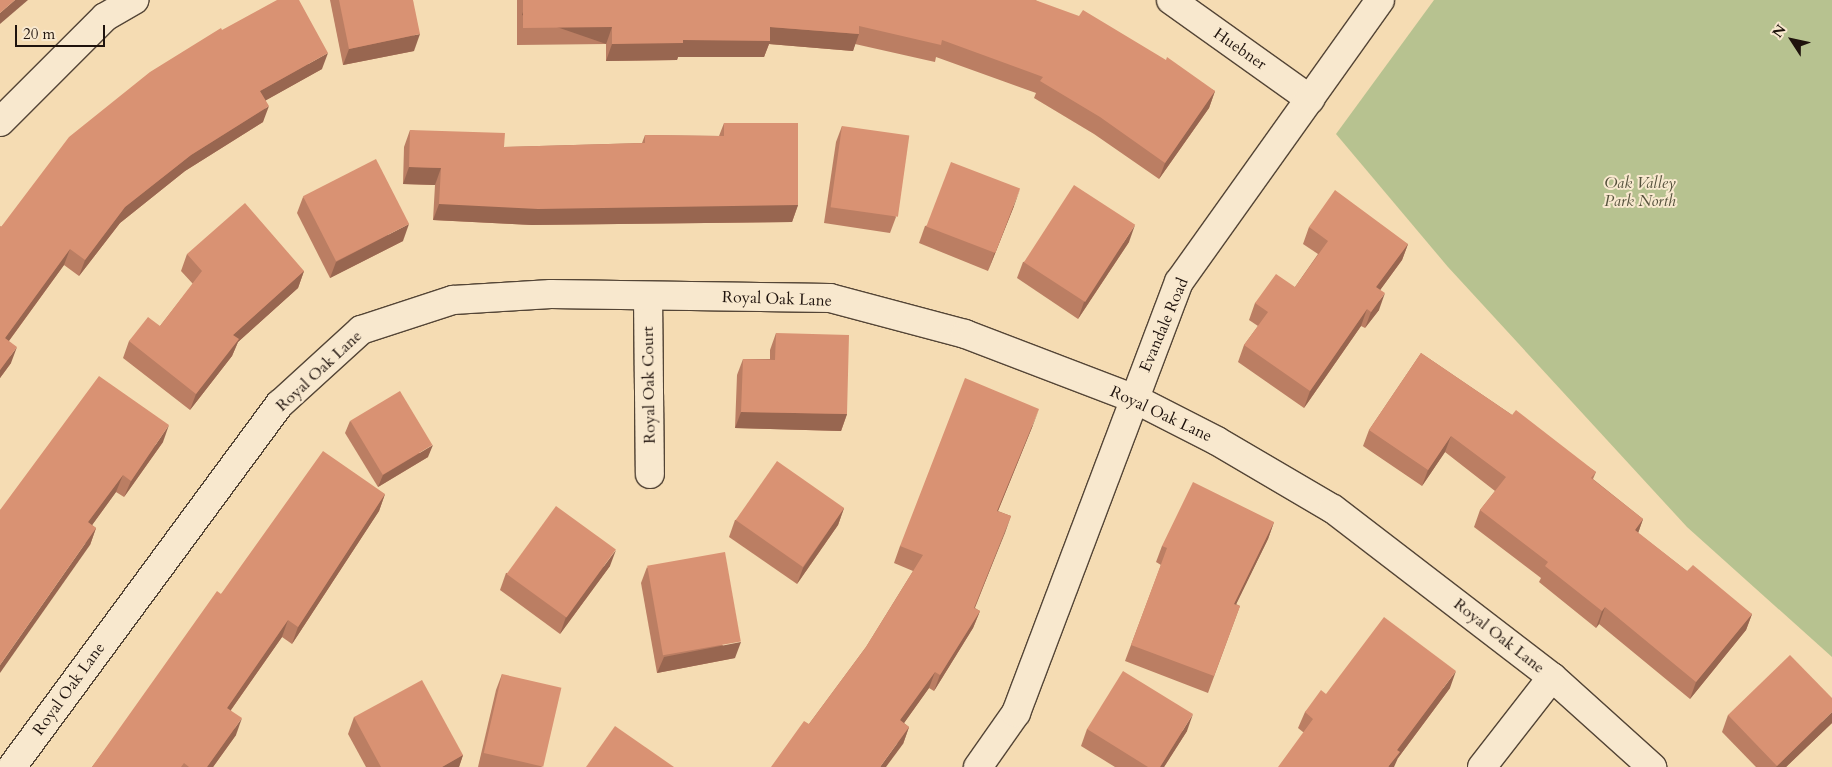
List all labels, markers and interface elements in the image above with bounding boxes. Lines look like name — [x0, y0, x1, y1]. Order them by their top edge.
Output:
scale bar — [18, 15, 108, 47]
north arrow — [1767, 15, 1817, 65]
text: N — [1768, 21, 1791, 42]
text: 20 m — [23, 24, 55, 44]
street label: Huebner — [1210, 24, 1270, 74]
park label: Oak Valley Park North — [1604, 173, 1676, 211]
street label: Evandale Road — [1136, 275, 1192, 375]
street label: Royal Oak Lane — [722, 287, 832, 311]
street label: Royal Oak Lane — [272, 326, 366, 416]
street label: Royal Oak Court — [638, 326, 660, 444]
street label: Royal Oak Lane — [1107, 382, 1215, 446]
street label: Royal Oak Lane — [1450, 595, 1548, 677]
street label: Royal Oak Lane — [29, 639, 109, 739]

